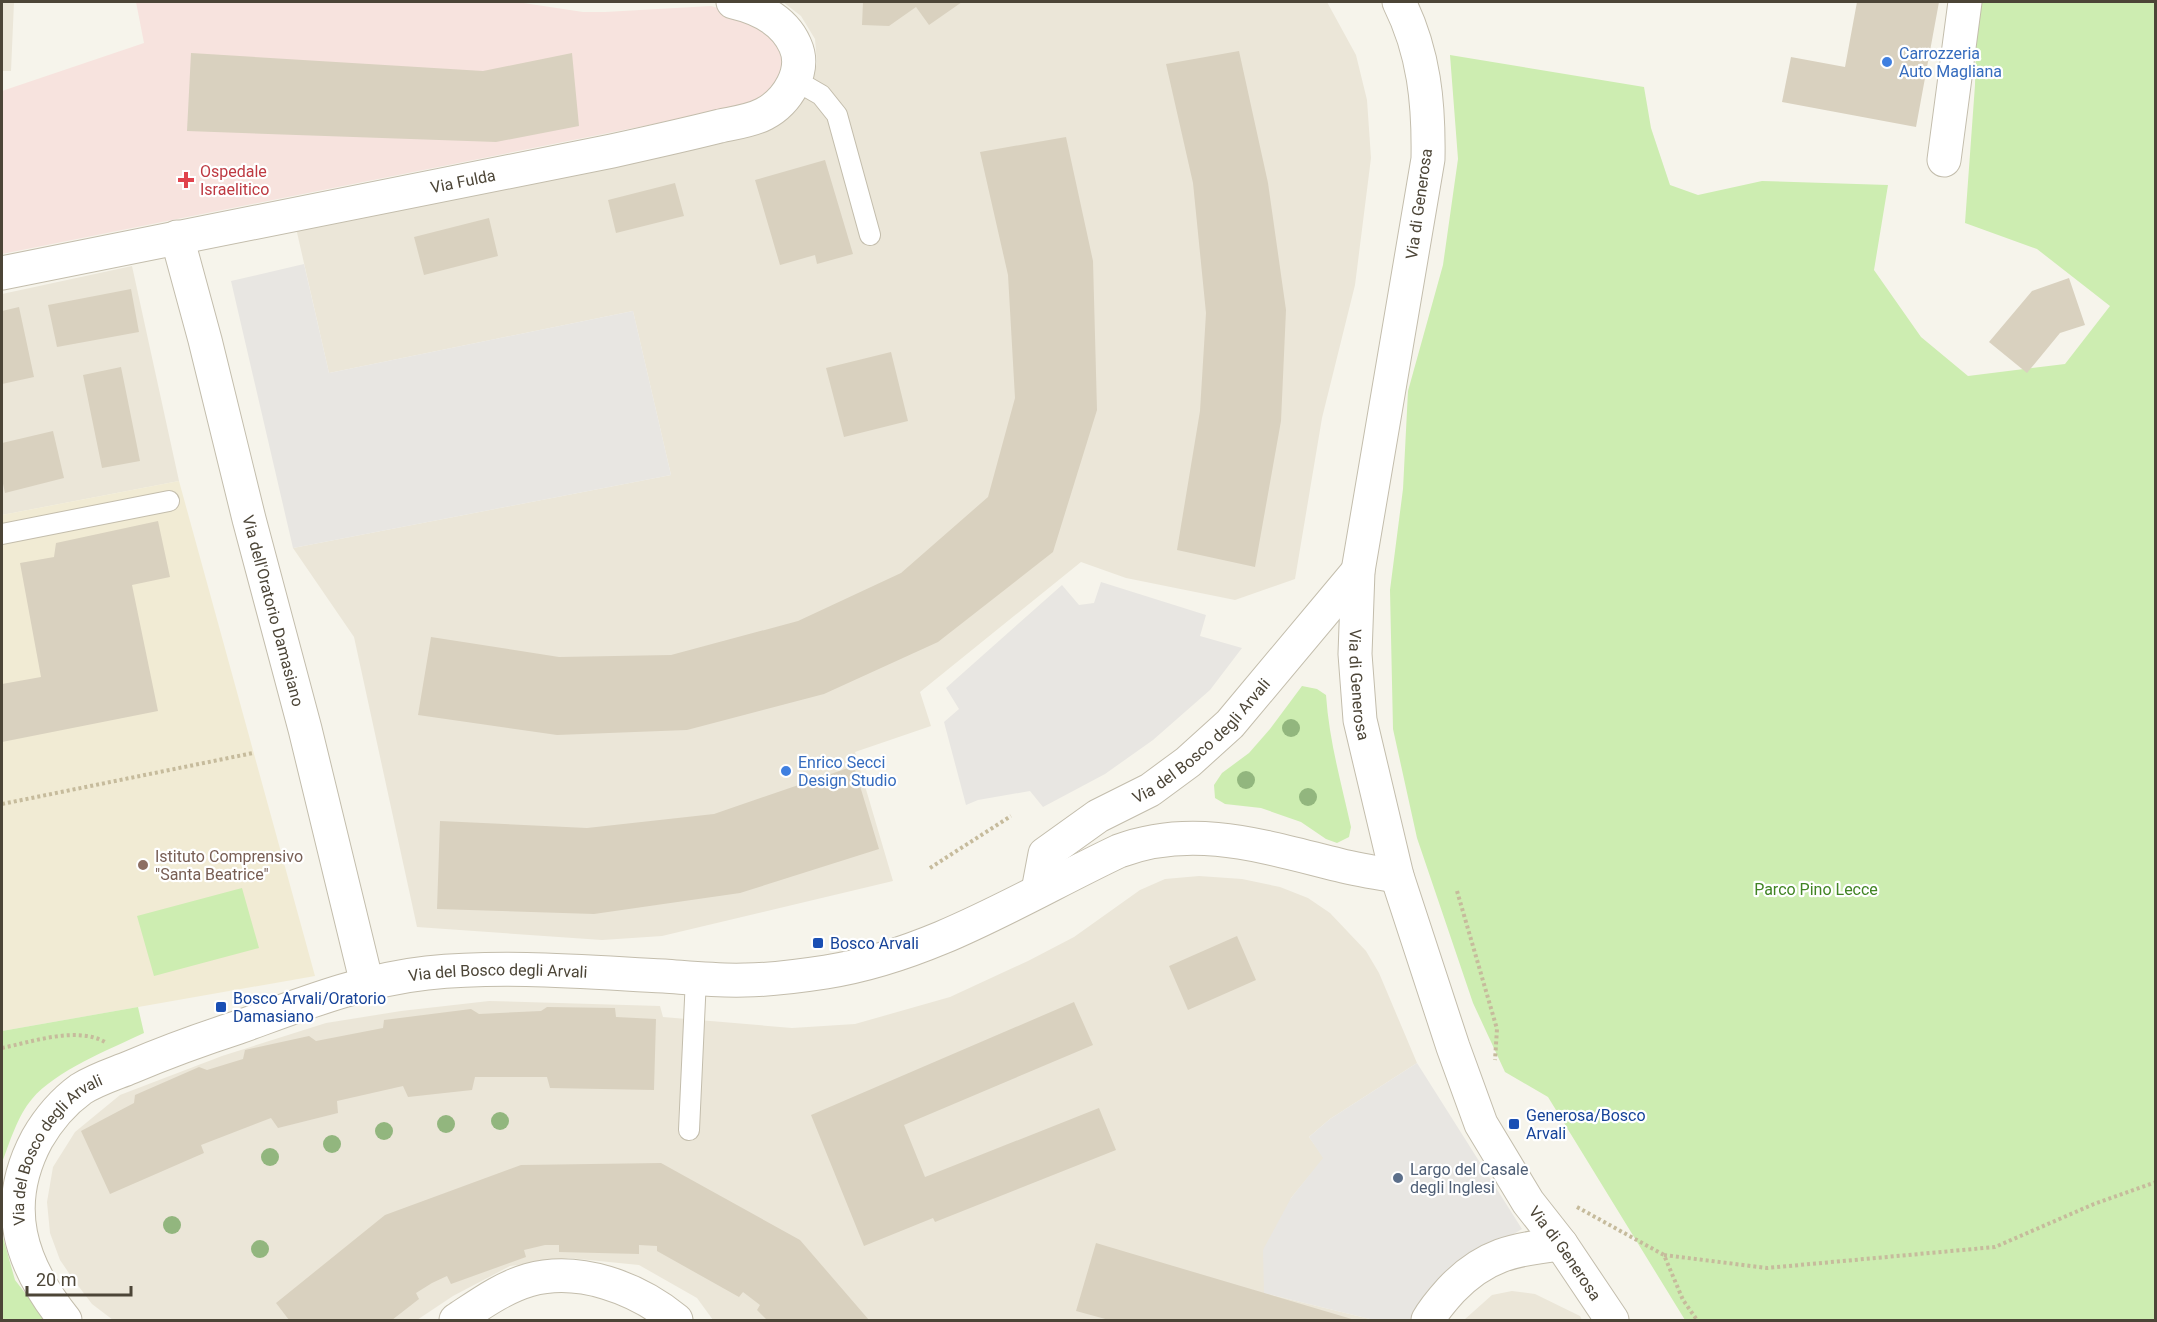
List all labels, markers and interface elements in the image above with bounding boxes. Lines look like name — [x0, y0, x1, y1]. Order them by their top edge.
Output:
place label: Carrozzeria Auto Magliana — [1899, 44, 2002, 81]
marker: Carrozzeria Auto Magliana — [1880, 55, 1894, 69]
street label: Via di Generosa — [1402, 147, 1436, 261]
place label: Ospedale Israelitico — [200, 162, 269, 199]
street label: Via Fulda — [429, 165, 497, 197]
marker: Ospedale Israelitico — [177, 171, 195, 189]
street label: Via dell'Oratorio Damasiano — [239, 513, 308, 708]
street label: Via di Generosa — [1345, 629, 1374, 742]
street label: Via del Bosco degli Arvali — [1129, 674, 1274, 807]
place label: Enrico Secci Design Studio — [798, 753, 897, 790]
marker: Enrico Secci Design Studio — [779, 764, 793, 778]
place label: Istituto Comprensivo "Santa Beatrice" — [155, 847, 303, 884]
marker: Istituto Comprensivo "Santa Beatrice" — [136, 858, 150, 872]
park label: Parco Pino Lecce — [1754, 880, 1878, 899]
place label: Bosco Arvali — [830, 934, 919, 953]
marker: Bosco Arvali — [811, 936, 825, 950]
street label: Via del Bosco degli Arvali — [407, 960, 588, 985]
place label: Bosco Arvali/Oratorio Damasiano — [233, 989, 386, 1026]
marker: Bosco Arvali/Oratorio Damasiano — [214, 1000, 228, 1014]
street label: Via del Bosco degli Arvali — [9, 1070, 105, 1226]
place label: Generosa/Bosco Arvali — [1526, 1106, 1646, 1143]
marker: Generosa/Bosco Arvali — [1507, 1117, 1521, 1131]
place label: Largo del Casale degli Inglesi — [1410, 1160, 1529, 1197]
marker: Largo del Casale degli Inglesi — [1391, 1171, 1405, 1185]
street label: Via di Generosa — [1525, 1202, 1606, 1304]
scale bar — [27, 1259, 130, 1297]
text: 20 m — [36, 1269, 76, 1290]

